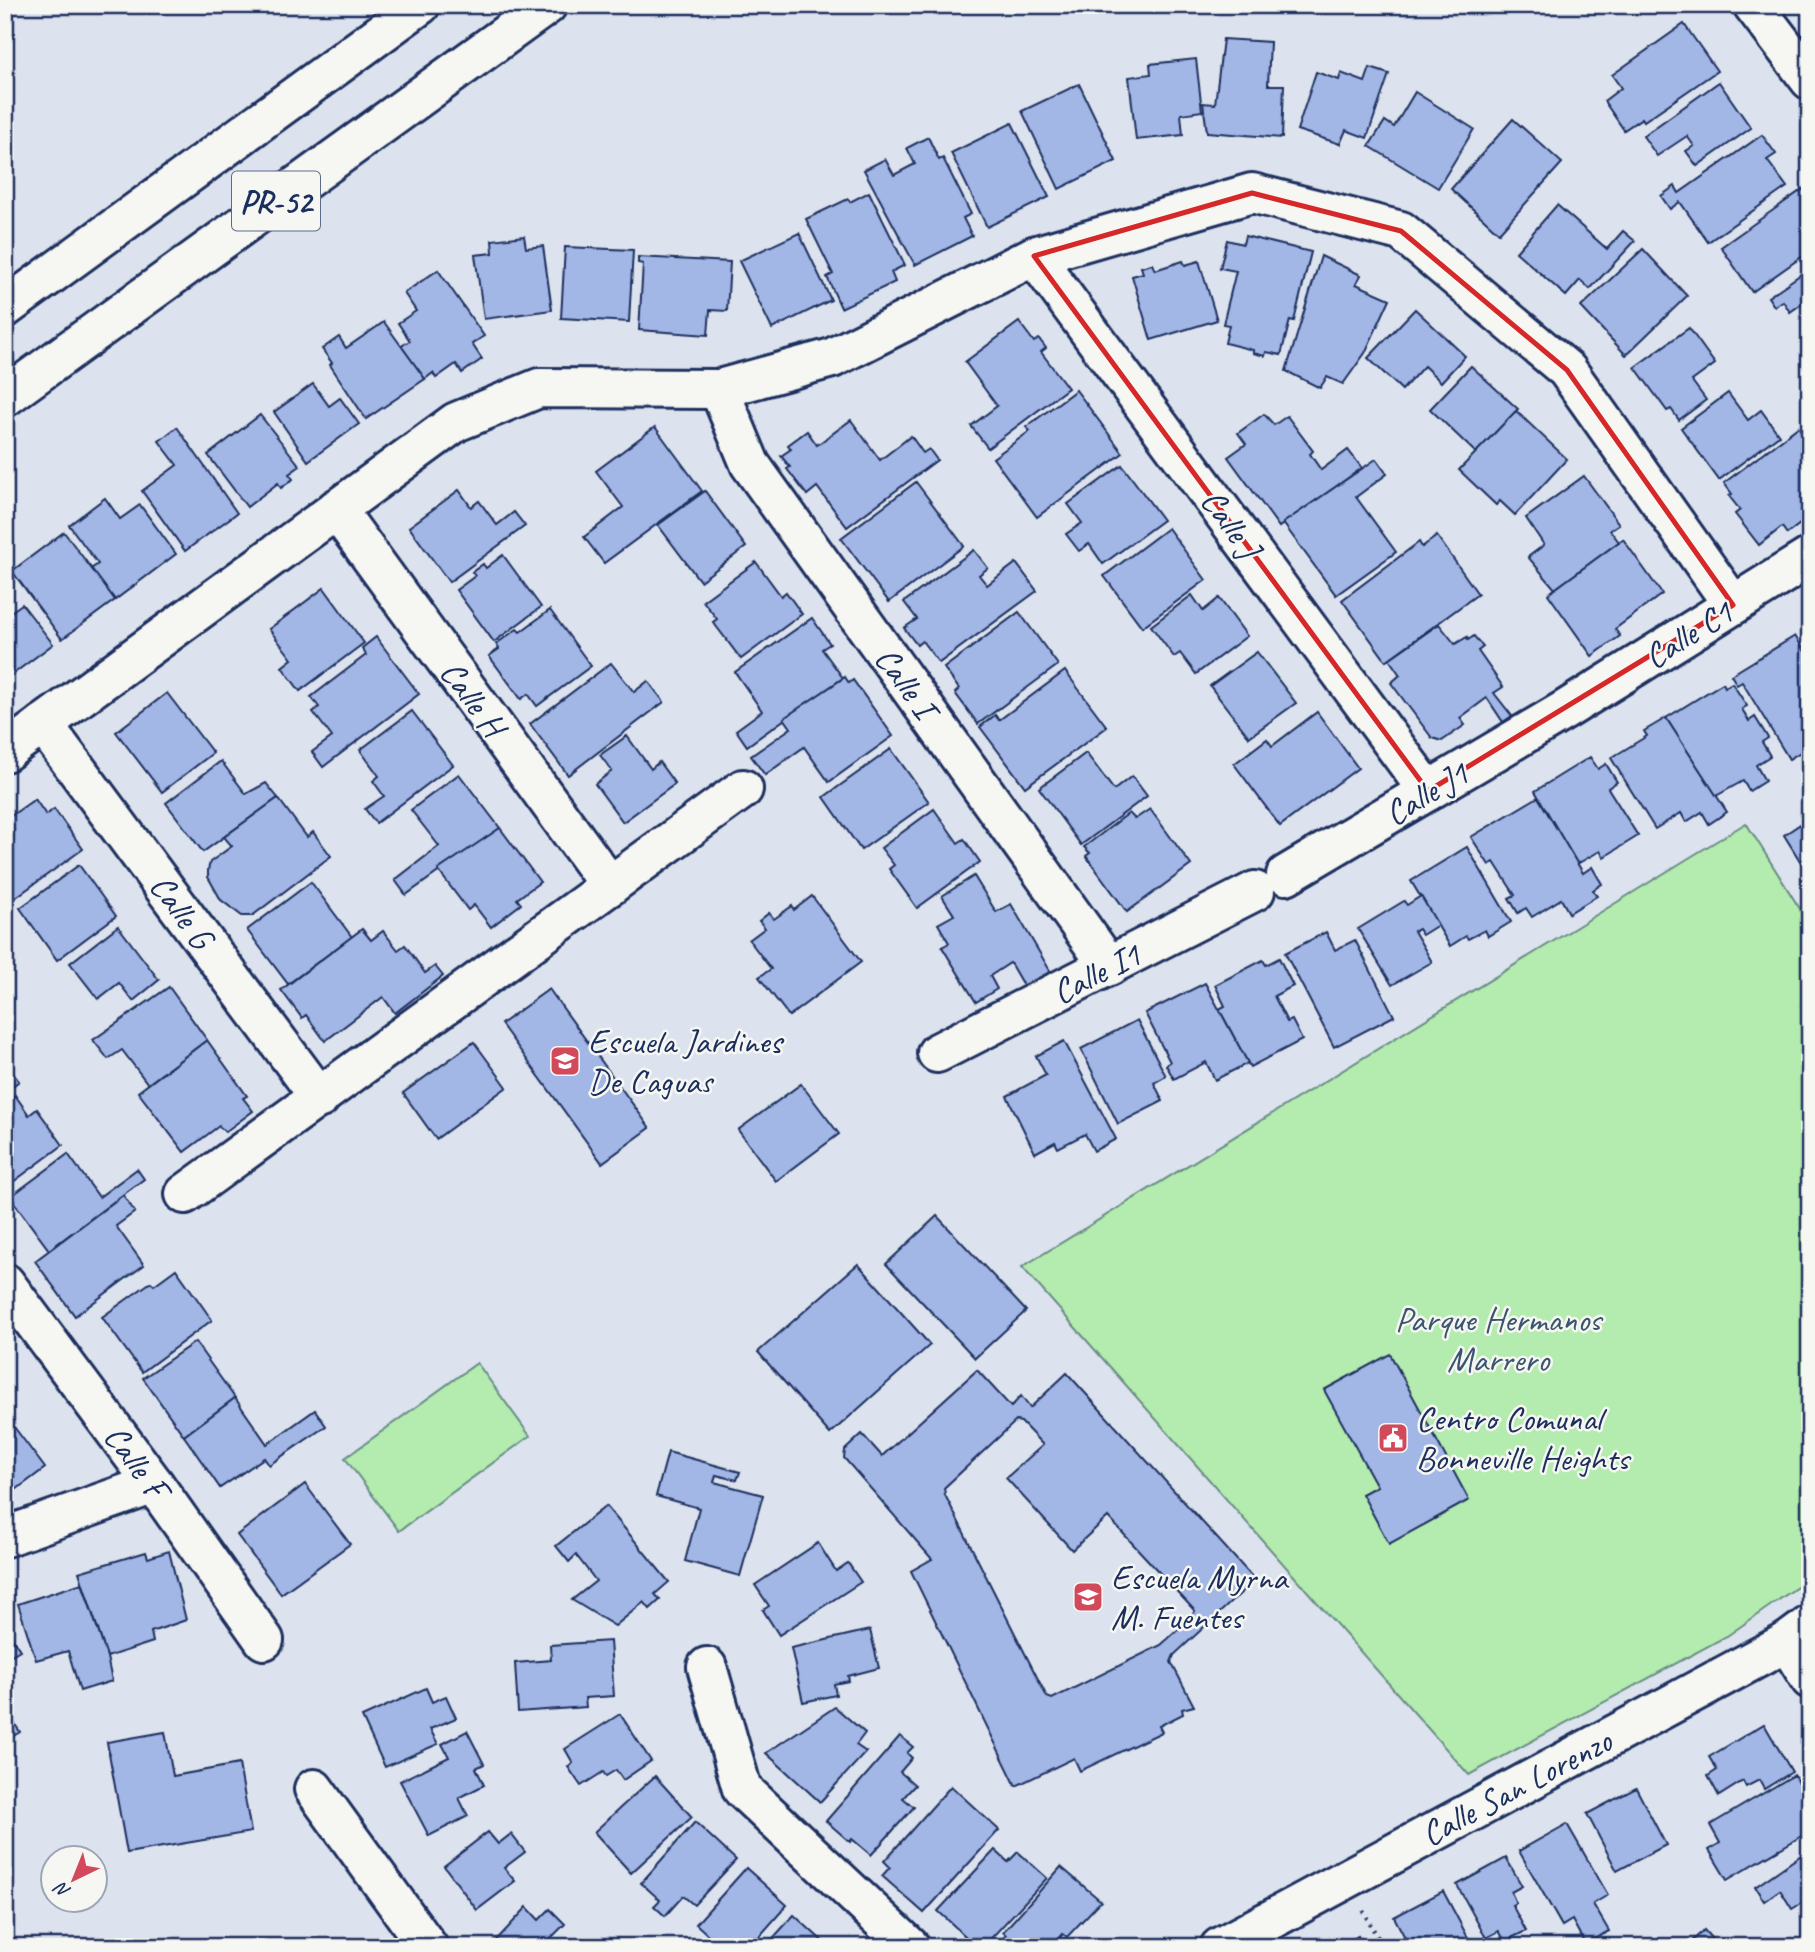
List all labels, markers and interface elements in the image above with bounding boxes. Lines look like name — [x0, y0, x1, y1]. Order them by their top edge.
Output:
road number: PR-52 — [232, 172, 320, 230]
street label: Calle J — [1191, 480, 1274, 571]
street label: Calle C1 — [1636, 589, 1743, 679]
street label: Calle I — [865, 638, 951, 733]
street label: Calle H — [430, 651, 518, 749]
street label: Calle J1 — [1376, 750, 1478, 836]
street label: Calle G — [140, 865, 226, 960]
street label: Calle I1 — [1044, 931, 1150, 1015]
place label: Escuela Jardines De Caguas — [588, 1019, 784, 1104]
school or university icon: Escuela Jardines De Caguas — [548, 1044, 582, 1078]
park label: Parque Hermanos Marrero — [1395, 1297, 1604, 1382]
place label: Centro Comunal Bonneville Heights — [1416, 1396, 1632, 1481]
street label: Calle F — [94, 1416, 182, 1513]
public building icon: Centro Comunal Bonneville Heights — [1376, 1421, 1410, 1455]
place label: Escuela Myrna M. Fuentes — [1111, 1555, 1290, 1640]
school or university icon: Escuela Myrna M. Fuentes — [1071, 1580, 1105, 1614]
street label: Calle San Lorenzo — [1413, 1718, 1621, 1856]
north arrow — [38, 1843, 108, 1913]
text: N — [48, 1876, 76, 1903]

